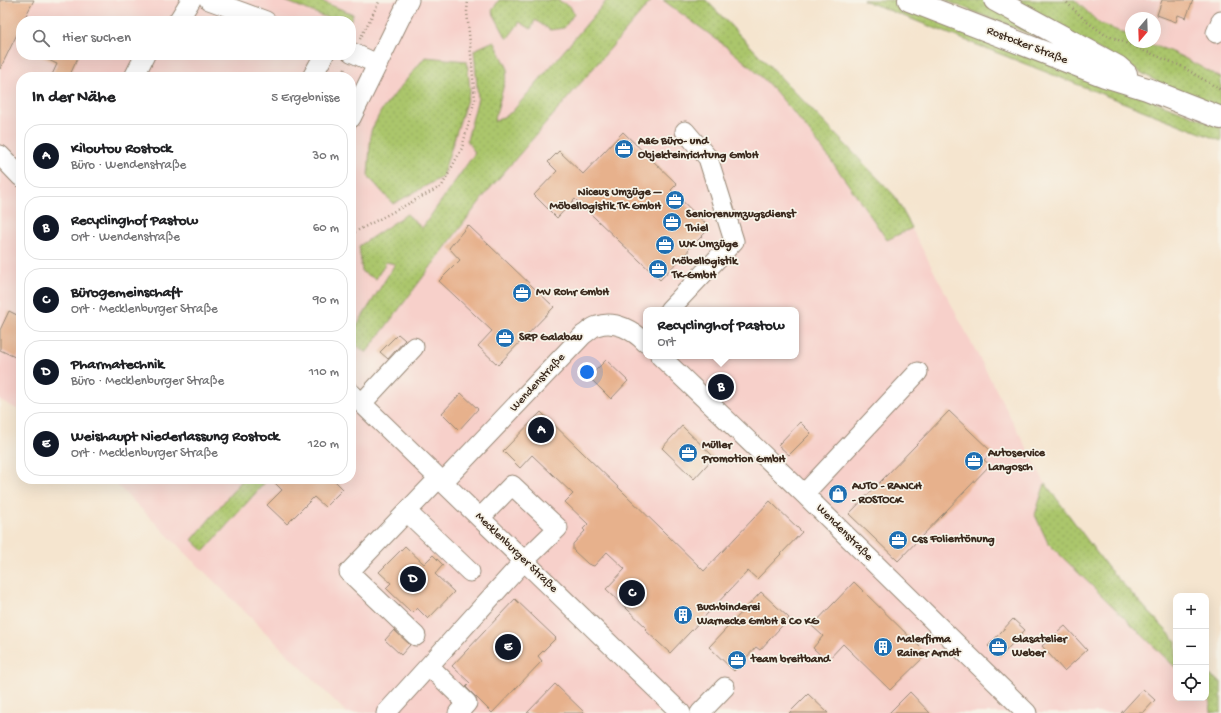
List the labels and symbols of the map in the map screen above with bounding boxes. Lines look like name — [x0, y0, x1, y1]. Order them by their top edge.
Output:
north arrow — [1125, 12, 1161, 48]
street label: Rostocker Straße — [985, 24, 1070, 68]
place label: A&G Büro- und Objekteinrichtung GmbH — [637, 135, 760, 163]
office icon: A&G Büro- und Objekteinrichtung GmbH — [613, 138, 635, 160]
place label: Niceus Umzüge – Möbellogistik TK GmbH — [550, 186, 663, 214]
office icon: Niceus Umzüge – Möbellogistik TK GmbH — [664, 189, 686, 211]
place label: Seniorenumzugsdienst Thiel — [685, 208, 797, 236]
office icon: Seniorenumzugsdienst Thiel — [661, 211, 683, 233]
office icon: WK Umzüge — [654, 234, 676, 256]
place label: WK Umzüge — [678, 238, 739, 252]
place label: Möbellogistik TK-GmbH — [671, 255, 739, 283]
office icon: Möbellogistik TK-GmbH — [647, 258, 669, 280]
office icon: MV Rohr GmbH — [511, 282, 533, 304]
place label: MV Rohr GmbH — [536, 286, 610, 300]
office icon: SRP Galabau — [494, 327, 516, 349]
place label: SRP Galabau — [519, 331, 583, 345]
street label: Wendenstraße — [507, 350, 569, 415]
your location — [577, 362, 597, 382]
pin: B — [708, 372, 734, 402]
pin: A — [528, 415, 554, 445]
place label: Müller Promotion GmbH — [701, 439, 787, 467]
office icon: Müller Promotion GmbH — [677, 442, 699, 464]
place label: Autoservice Langosch — [987, 447, 1046, 475]
office icon: Autoservice Langosch — [963, 450, 985, 472]
place label: AUTO - RANCH - ROSTOCK — [851, 480, 923, 508]
shop icon: AUTO - RANCH - ROSTOCK — [827, 483, 849, 505]
street label: Wendenstraße — [813, 502, 876, 565]
street label: Mecklenburger Straße — [472, 510, 561, 597]
office icon: Css Folientönung — [887, 529, 909, 551]
place label: Css Folientönung — [911, 533, 995, 547]
pin: D — [400, 564, 426, 594]
pin: C — [619, 578, 645, 608]
place label: Buchbinderei Warnecke GmbH & Co KG — [696, 601, 820, 629]
building icon: Buchbinderei Warnecke GmbH & Co KG — [672, 604, 694, 626]
pin: E — [495, 632, 521, 662]
place label: Malerfirma Rainer Arndt — [896, 633, 962, 661]
place label: Glasatelier Weber — [1011, 633, 1068, 661]
building icon: Malerfirma Rainer Arndt — [872, 636, 894, 658]
office icon: Glasatelier Weber — [987, 636, 1009, 658]
office icon: team breitband — [726, 649, 748, 671]
place label: team breitband — [750, 653, 832, 667]

